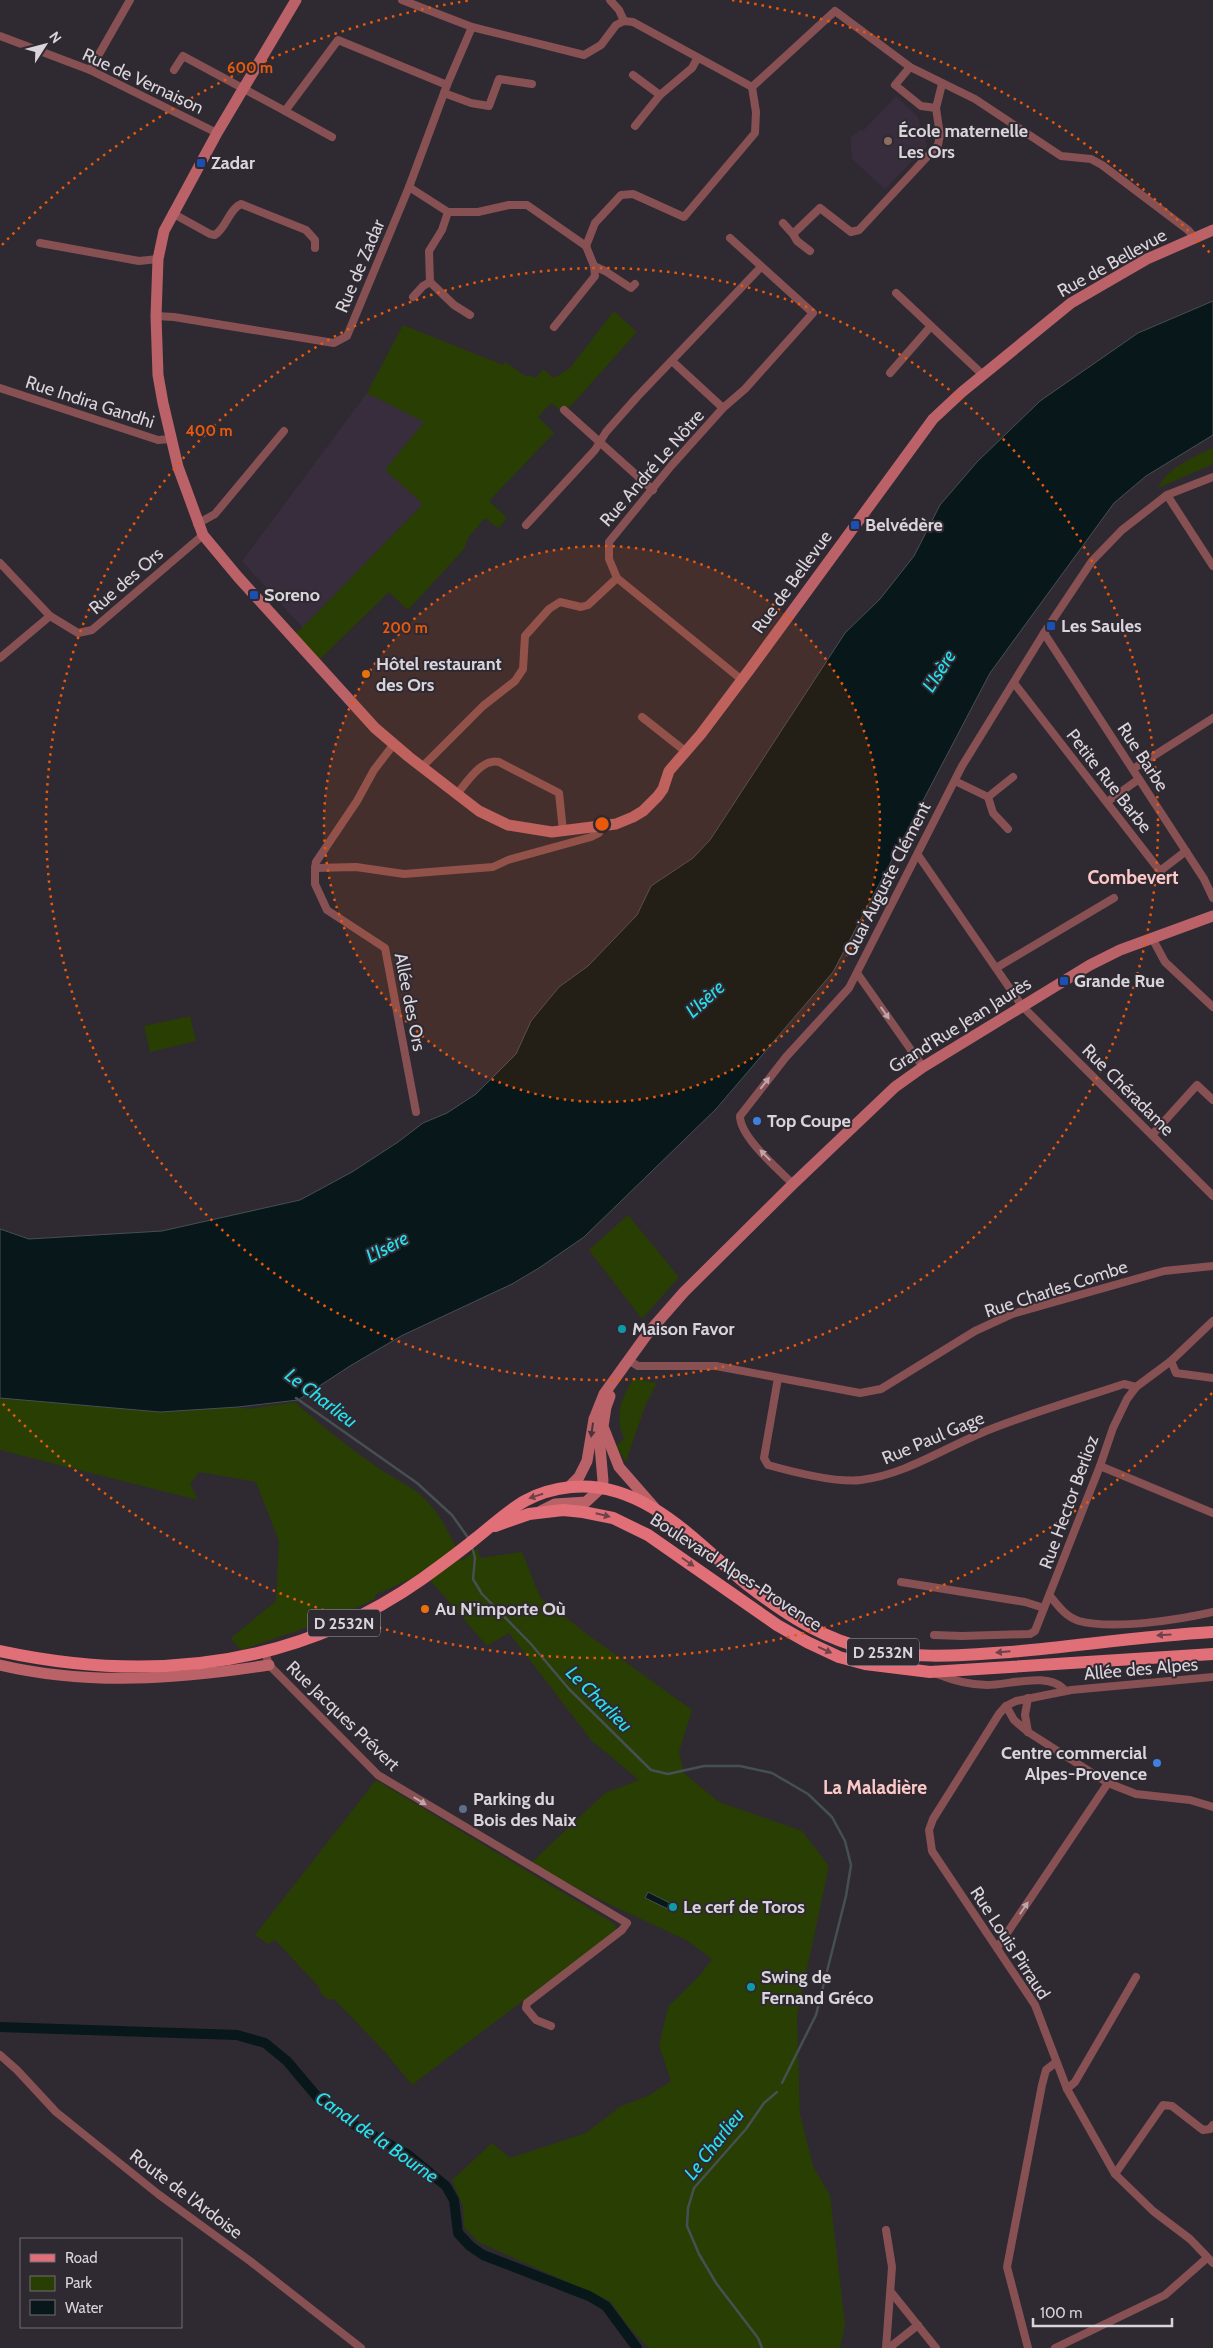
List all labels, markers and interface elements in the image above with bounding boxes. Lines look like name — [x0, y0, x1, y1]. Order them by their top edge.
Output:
north arrow — [20, 20, 70, 70]
text: N — [45, 28, 66, 47]
street label: Rue de Vernaison — [79, 43, 207, 119]
text: 600 m — [227, 59, 273, 77]
place label: École maternelle Les Ors — [898, 120, 1028, 163]
marker: École maternelle Les Ors — [882, 135, 894, 147]
place label: Zadar — [211, 152, 255, 174]
marker: Zadar — [195, 157, 207, 169]
street label: Rue de Zadar — [330, 216, 390, 316]
street label: Rue de Bellevue — [1053, 224, 1171, 302]
street label: Rue Indira Gandhi — [23, 371, 157, 433]
street label: Rue André Le Nôtre — [595, 405, 709, 531]
text: 400 m — [186, 422, 232, 440]
place label: Belvédère — [865, 514, 943, 536]
marker: Belvédère — [849, 519, 861, 531]
street label: Rue de Bellevue — [747, 526, 837, 638]
street label: Rue des Ors — [84, 543, 168, 619]
place label: Soreno — [264, 584, 320, 606]
marker: Soreno — [248, 589, 260, 601]
place label: Les Saules — [1061, 615, 1142, 637]
text: 200 m — [382, 619, 428, 637]
marker: Les Saules — [1045, 620, 1057, 632]
water label: L'Isère — [917, 646, 961, 696]
place label: Hôtel restaurant des Ors — [376, 653, 502, 696]
marker: Hôtel restaurant des Ors — [360, 668, 372, 680]
street label: Rue Barbe — [1113, 718, 1173, 796]
street label: Petite Rue Barbe — [1062, 725, 1156, 837]
street label: Quai Auguste Clément — [838, 798, 936, 960]
centre of rings — [593, 815, 611, 833]
district label: Combevert — [1087, 866, 1179, 889]
street label: Allée des Ors — [390, 951, 430, 1053]
place label: Grande Rue — [1074, 970, 1164, 992]
street label: Grand'Rue Jean Jaurès — [885, 972, 1035, 1078]
water label: L'Isère — [681, 975, 730, 1023]
marker: Grande Rue — [1058, 975, 1070, 987]
one-way arrow — [880, 1006, 890, 1020]
street label: Rue Chéradame — [1077, 1039, 1179, 1141]
one-way arrow — [760, 1076, 770, 1090]
place label: Top Coupe — [767, 1110, 851, 1132]
marker: Top Coupe — [751, 1115, 763, 1127]
one-way arrow — [759, 1149, 771, 1161]
water label: L'Isère — [362, 1226, 412, 1268]
street label: Rue Charles Combe — [982, 1255, 1130, 1323]
place label: Maison Favor — [632, 1318, 734, 1340]
marker: Maison Favor — [616, 1323, 628, 1335]
water label: Le Charlieu — [280, 1363, 362, 1433]
street label: Rue Paul Gage — [879, 1407, 987, 1469]
one-way arrow — [588, 1422, 596, 1438]
street label: Rue Hector Berlioz — [1035, 1432, 1104, 1572]
one-way arrow — [528, 1493, 543, 1501]
street label: Boulevard Alpes-Provence — [646, 1508, 826, 1636]
one-way arrow — [596, 1512, 611, 1520]
one-way arrow — [681, 1557, 695, 1567]
place label: Au N'importe Où — [435, 1598, 566, 1620]
marker: Au N'importe Où — [419, 1603, 431, 1615]
road number: D 2532N — [308, 1610, 380, 1636]
one-way arrow — [1156, 1631, 1172, 1639]
road number: D 2532N — [847, 1638, 919, 1665]
one-way arrow — [818, 1646, 832, 1654]
one-way arrow — [995, 1649, 1011, 1657]
street label: Allée des Alpes — [1083, 1653, 1199, 1685]
street label: Rue Jacques Prévert — [282, 1656, 404, 1776]
water label: Le Charlieu — [561, 1661, 637, 1737]
place label: Centre commercial Alpes-Provence — [1001, 1742, 1147, 1785]
marker: Centre commercial Alpes-Provence — [1151, 1757, 1163, 1769]
district label: La Maladière — [823, 1776, 927, 1799]
place label: Parking du Bois des Naix — [473, 1788, 577, 1831]
one-way arrow — [413, 1796, 426, 1805]
marker: Parking du Bois des Naix — [457, 1803, 469, 1815]
street label: Rue Louis Pirraud — [965, 1882, 1055, 2004]
place label: Le cerf de Toros — [683, 1896, 805, 1918]
marker: Le cerf de Toros — [667, 1901, 679, 1913]
one-way arrow — [1019, 1901, 1029, 1914]
place label: Swing de Fernand Gréco — [761, 1966, 873, 2009]
marker: Swing de Fernand Gréco — [745, 1981, 757, 1993]
water label: Canal de la Bourne — [311, 2086, 443, 2188]
water label: Le Charlieu — [679, 2104, 749, 2184]
street label: Route de l'Ardoise — [125, 2144, 247, 2244]
legend — [20, 2238, 182, 2328]
text: Road — [65, 2249, 98, 2267]
text: Park — [65, 2274, 92, 2292]
scale bar — [1033, 2296, 1172, 2328]
text: Water — [65, 2299, 103, 2317]
text: 100 m — [1040, 2304, 1082, 2322]

